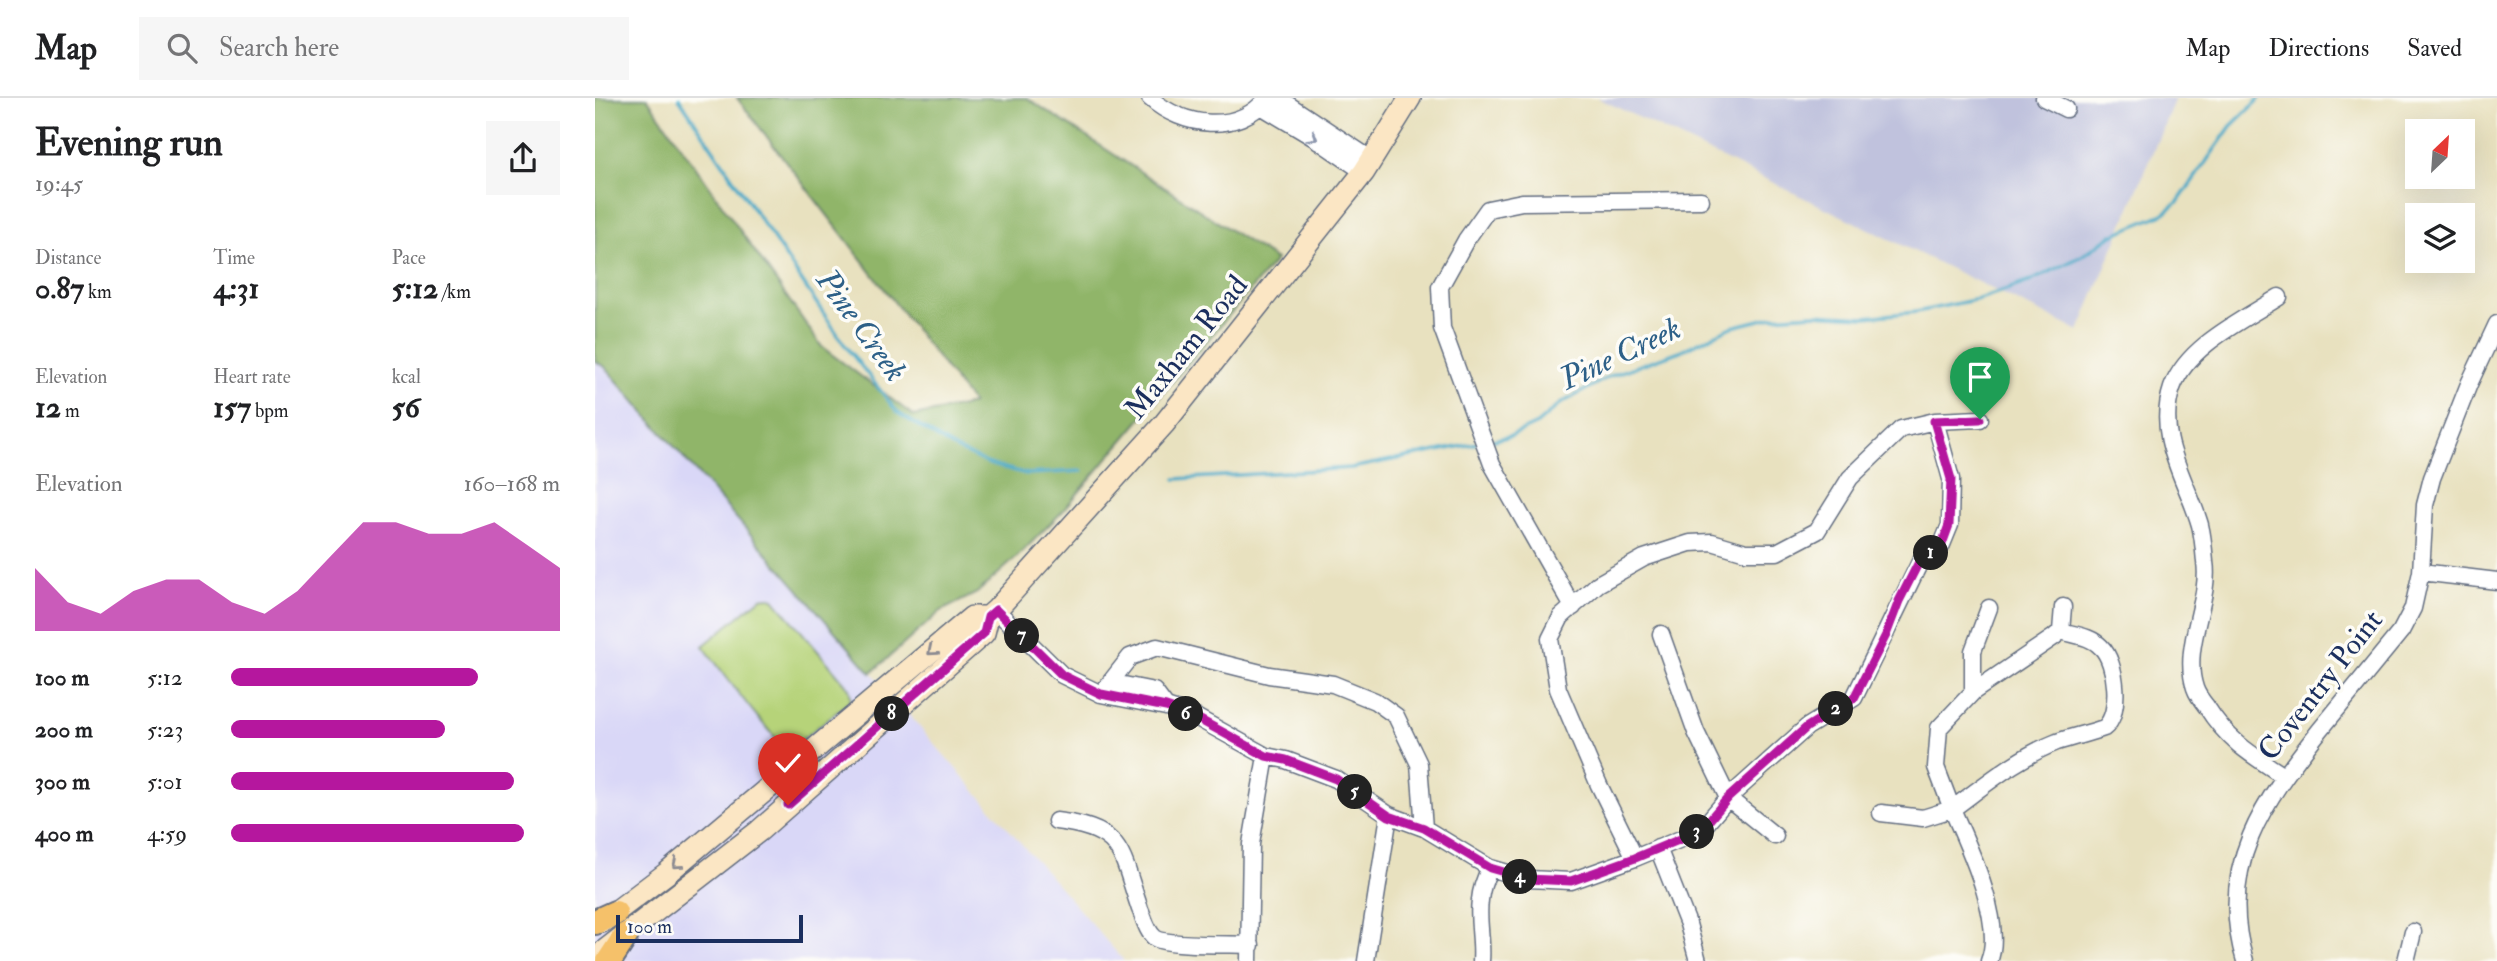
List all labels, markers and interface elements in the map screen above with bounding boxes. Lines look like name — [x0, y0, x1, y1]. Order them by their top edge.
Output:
search box — [139, 17, 629, 80]
text: Map — [35, 28, 97, 69]
icon: search — [163, 29, 201, 67]
text: Search here — [219, 32, 339, 64]
text: Map — [2185, 33, 2230, 64]
text: Directions — [2268, 33, 2369, 64]
text: Saved — [2407, 33, 2462, 64]
text: Evening run — [35, 119, 223, 167]
north arrow — [2405, 119, 2475, 189]
map controls — [2405, 119, 2475, 273]
button: share — [486, 121, 560, 195]
one-way arrow — [1306, 129, 1319, 142]
text: 19:45 — [35, 169, 83, 198]
button: layers — [2405, 203, 2475, 273]
text: Distance — [35, 246, 101, 270]
text: Time — [213, 246, 255, 270]
text: Pace — [392, 246, 426, 270]
water label: Pine Creek — [807, 261, 915, 389]
street label: Maxham Road — [1117, 268, 1256, 427]
text: 0.87 — [35, 270, 84, 307]
text: 4:31 — [213, 270, 259, 307]
text: 5:12 — [392, 270, 438, 307]
text: km — [84, 280, 112, 304]
text: /km — [438, 280, 471, 304]
water label: Pine Creek — [1553, 309, 1687, 400]
pin — [1950, 347, 2010, 419]
icon: arrive — [1961, 358, 1999, 396]
text: Elevation — [35, 365, 107, 389]
text: Heart rate — [213, 365, 291, 389]
text: kcal — [392, 365, 421, 389]
text: 12 — [35, 389, 61, 426]
text: 157 — [213, 389, 251, 426]
text: 56 — [392, 389, 420, 426]
text: m — [61, 399, 80, 423]
text: bpm — [251, 399, 289, 423]
text: Elevation — [35, 469, 123, 498]
text: 160–168 m — [464, 469, 560, 498]
pin: 1 — [1913, 536, 1949, 570]
text: 1 — [1927, 540, 1934, 564]
street label: Coventry Point — [2250, 602, 2391, 768]
pin: 7 — [1005, 618, 1039, 654]
text: 7 — [1017, 623, 1026, 647]
one-way arrow — [927, 642, 939, 655]
text: 100 m — [35, 663, 89, 692]
text: 5:12 — [147, 663, 183, 692]
pin: 2 — [1819, 692, 1853, 726]
pin: 8 — [875, 696, 909, 732]
pin: 6 — [1169, 696, 1203, 732]
text: 2 — [1831, 696, 1840, 720]
text: 8 — [887, 701, 896, 725]
text: 6 — [1181, 701, 1190, 725]
text: 200 m — [35, 715, 93, 744]
text: 5:23 — [147, 715, 183, 744]
pin — [758, 733, 818, 805]
icon: check — [769, 744, 807, 782]
text: 300 m — [35, 767, 90, 796]
text: 5:01 — [147, 767, 183, 796]
pin: 5 — [1337, 774, 1373, 810]
text: 5 — [1350, 779, 1359, 803]
pin: 3 — [1679, 814, 1715, 850]
text: 400 m — [35, 819, 94, 848]
text: 4:59 — [147, 819, 187, 848]
text: 3 — [1693, 819, 1700, 843]
one-way arrow — [673, 856, 686, 868]
pin: 4 — [1503, 860, 1537, 894]
text: 4 — [1514, 864, 1525, 888]
scale bar — [616, 912, 803, 944]
text: 100 m — [627, 915, 672, 939]

